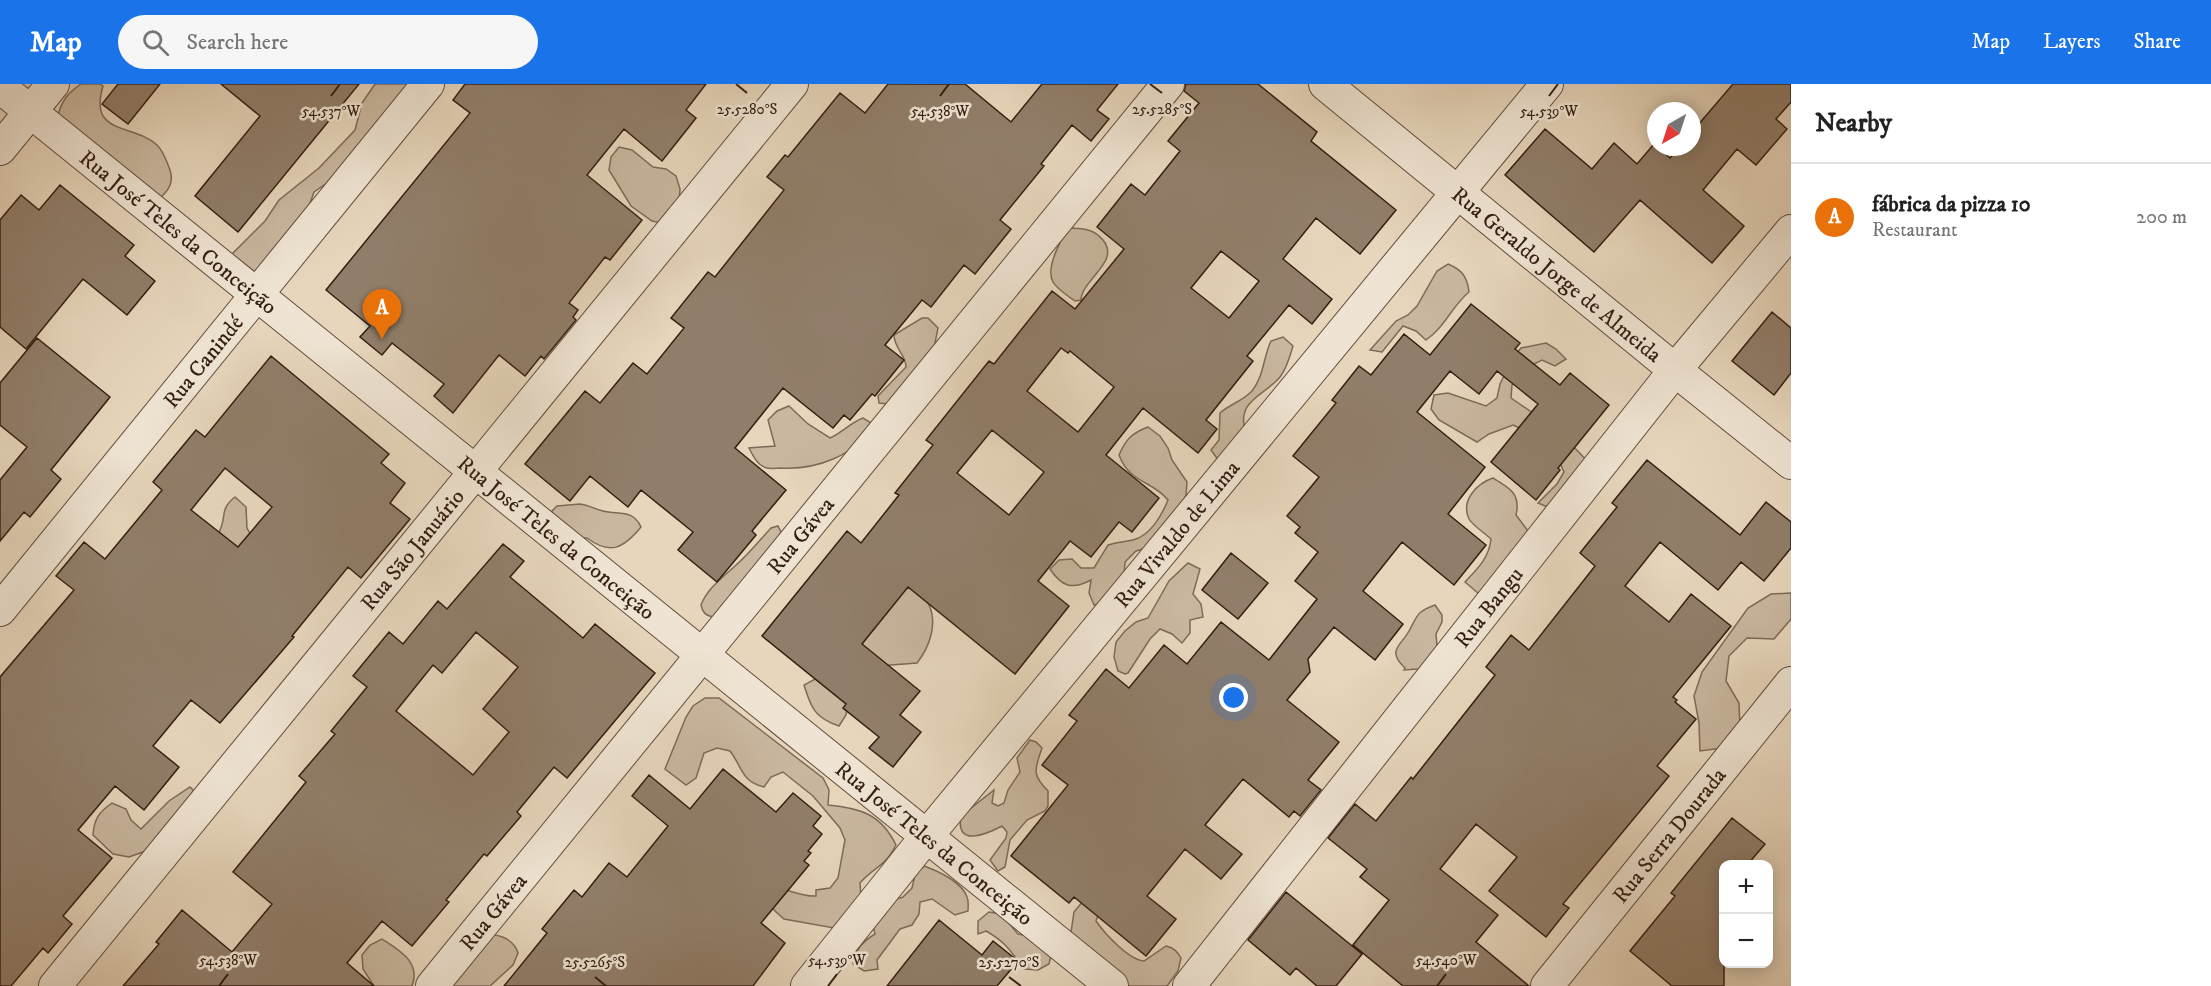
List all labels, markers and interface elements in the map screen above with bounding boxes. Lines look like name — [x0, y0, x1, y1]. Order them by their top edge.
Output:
search box — [118, 15, 538, 69]
text: Map — [30, 25, 82, 60]
icon: search — [139, 26, 172, 59]
text: Search here — [187, 29, 288, 56]
text: Map — [1971, 29, 2010, 55]
text: Layers — [2043, 29, 2101, 55]
text: Share — [2134, 29, 2181, 55]
text: 25.5280°S — [717, 100, 777, 119]
text: 25.5285°S — [1132, 100, 1192, 119]
text: 54.537°W — [302, 102, 361, 121]
text: 54.538°W — [911, 102, 969, 121]
text: 54.539°W — [1520, 102, 1578, 121]
north arrow — [1647, 102, 1701, 156]
text: Nearby — [1815, 107, 1892, 140]
street label: Rua José Teles da Conceição — [74, 145, 282, 321]
street label: Rua Geraldo Jorge de Almeida — [1446, 181, 1667, 369]
text: fábrica da pizza 10 — [1872, 191, 2031, 218]
text: A — [1828, 205, 1841, 230]
text: 200 m — [2136, 205, 2187, 230]
text: Restaurant — [1872, 218, 1957, 243]
pin: A — [362, 290, 401, 339]
street label: Rua Canindé — [158, 310, 250, 414]
street label: Rua José Teles da Conceição — [452, 450, 660, 626]
street label: Rua Vivaldo de Lima — [1109, 455, 1246, 614]
street label: Rua São Januário — [355, 484, 471, 617]
street label: Rua Gávea — [762, 491, 841, 580]
street label: Rua Bangu — [1449, 562, 1530, 654]
your location — [1219, 683, 1248, 712]
street label: Rua José Teles da Conceição — [829, 756, 1038, 932]
street label: Rua Serra Dourada — [1607, 762, 1733, 909]
map controls — [1719, 860, 1773, 968]
button: + — [1719, 860, 1773, 914]
street label: Rua Gávea — [454, 868, 534, 957]
button: − — [1719, 914, 1773, 968]
text: 54.538°W — [199, 951, 257, 970]
text: 54.539°W — [808, 951, 866, 970]
text: 54.540°W — [1416, 951, 1477, 970]
text: 25.5265°S — [565, 953, 625, 972]
text: 25.5270°S — [979, 953, 1040, 972]

